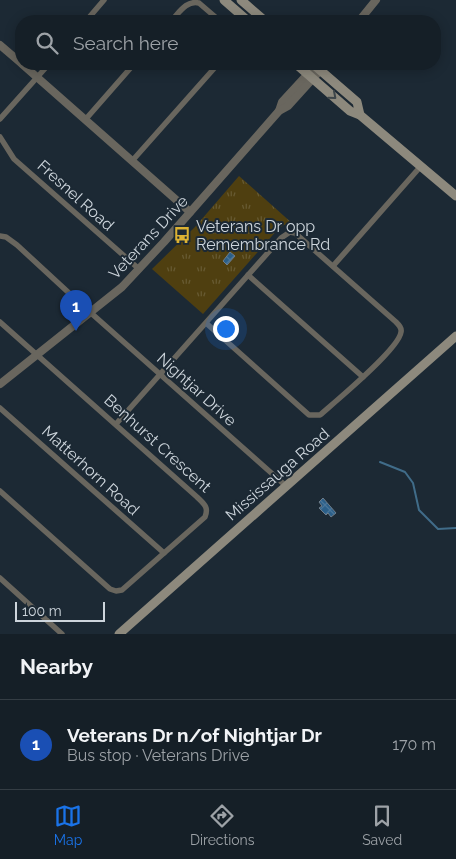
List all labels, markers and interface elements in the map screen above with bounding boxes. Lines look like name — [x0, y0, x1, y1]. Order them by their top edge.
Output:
search box — [15, 15, 441, 70]
icon: search — [33, 29, 61, 57]
text: Search here — [73, 32, 179, 54]
one-way arrow — [327, 90, 336, 99]
street label: Fresnel Road — [34, 156, 118, 235]
street label: Veterans Drive — [105, 192, 192, 283]
place label: Veterans Dr opp Remembrance Rd — [196, 217, 330, 254]
bus stop icon: Veterans Dr opp Remembrance Rd — [172, 225, 192, 245]
pin: 1 — [60, 290, 92, 331]
your location — [213, 316, 239, 342]
street label: Nightjar Drive — [153, 349, 240, 430]
street label: Benhurst Crescent — [100, 390, 215, 497]
street label: Matterhorn Road — [38, 422, 143, 519]
street label: Mississauga Road — [222, 424, 333, 525]
scale bar — [15, 599, 105, 622]
text: 100 m — [22, 603, 62, 619]
text: Nearby — [20, 654, 93, 679]
text: Veterans Dr n/of Nightjar Dr — [67, 724, 322, 746]
text: 1 — [32, 735, 40, 754]
text: 170 m — [392, 735, 436, 754]
text: Bus stop · Veterans Drive — [67, 746, 249, 765]
tab: Map — [54, 802, 82, 848]
tab: Directions — [190, 802, 255, 848]
tab: Saved — [362, 802, 402, 848]

